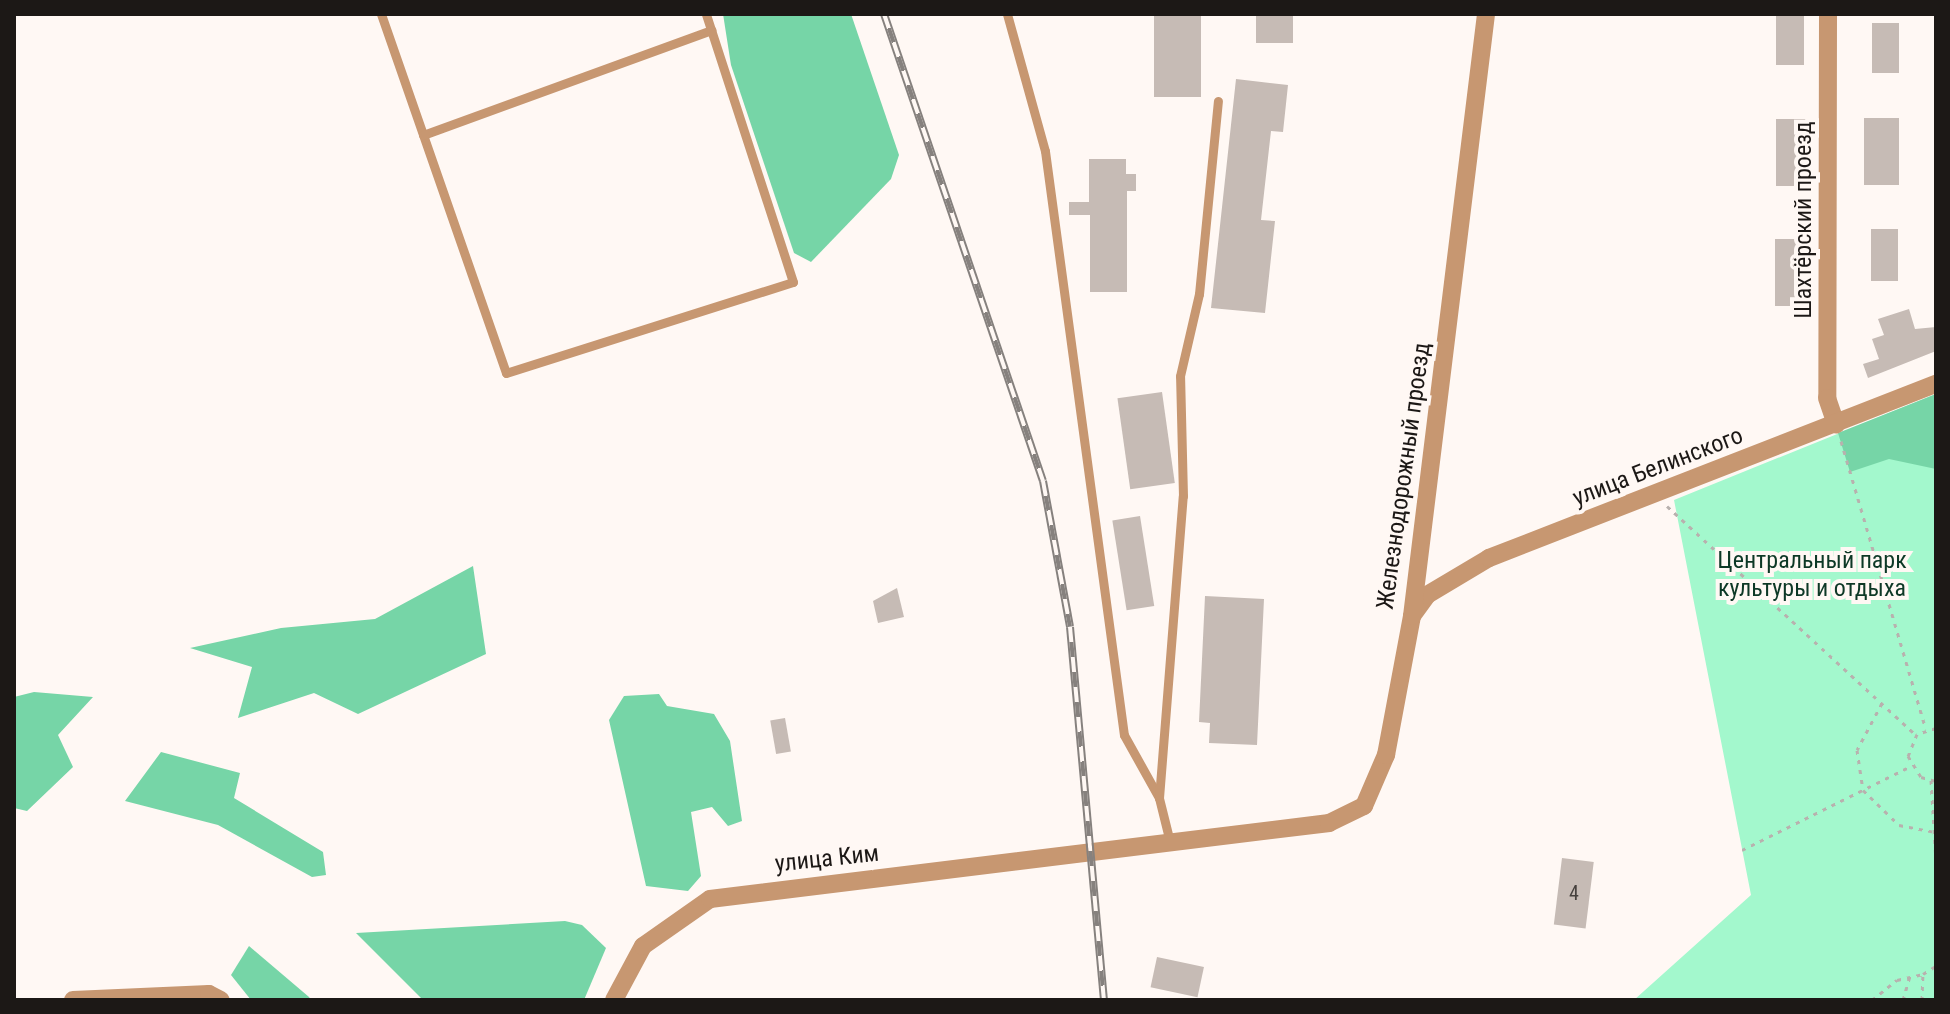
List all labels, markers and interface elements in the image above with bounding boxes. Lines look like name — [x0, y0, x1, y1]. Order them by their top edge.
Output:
street label: Шахтёрский проезд — [1790, 121, 1818, 319]
street label: Железнодорожный проезд — [1371, 341, 1437, 611]
street label: улица Белинского — [1569, 421, 1747, 513]
park label: Центральный парк культуры и отдыха — [1717, 547, 1907, 603]
street label: улица Ким — [774, 839, 880, 879]
house number: 4 — [1569, 881, 1579, 905]

